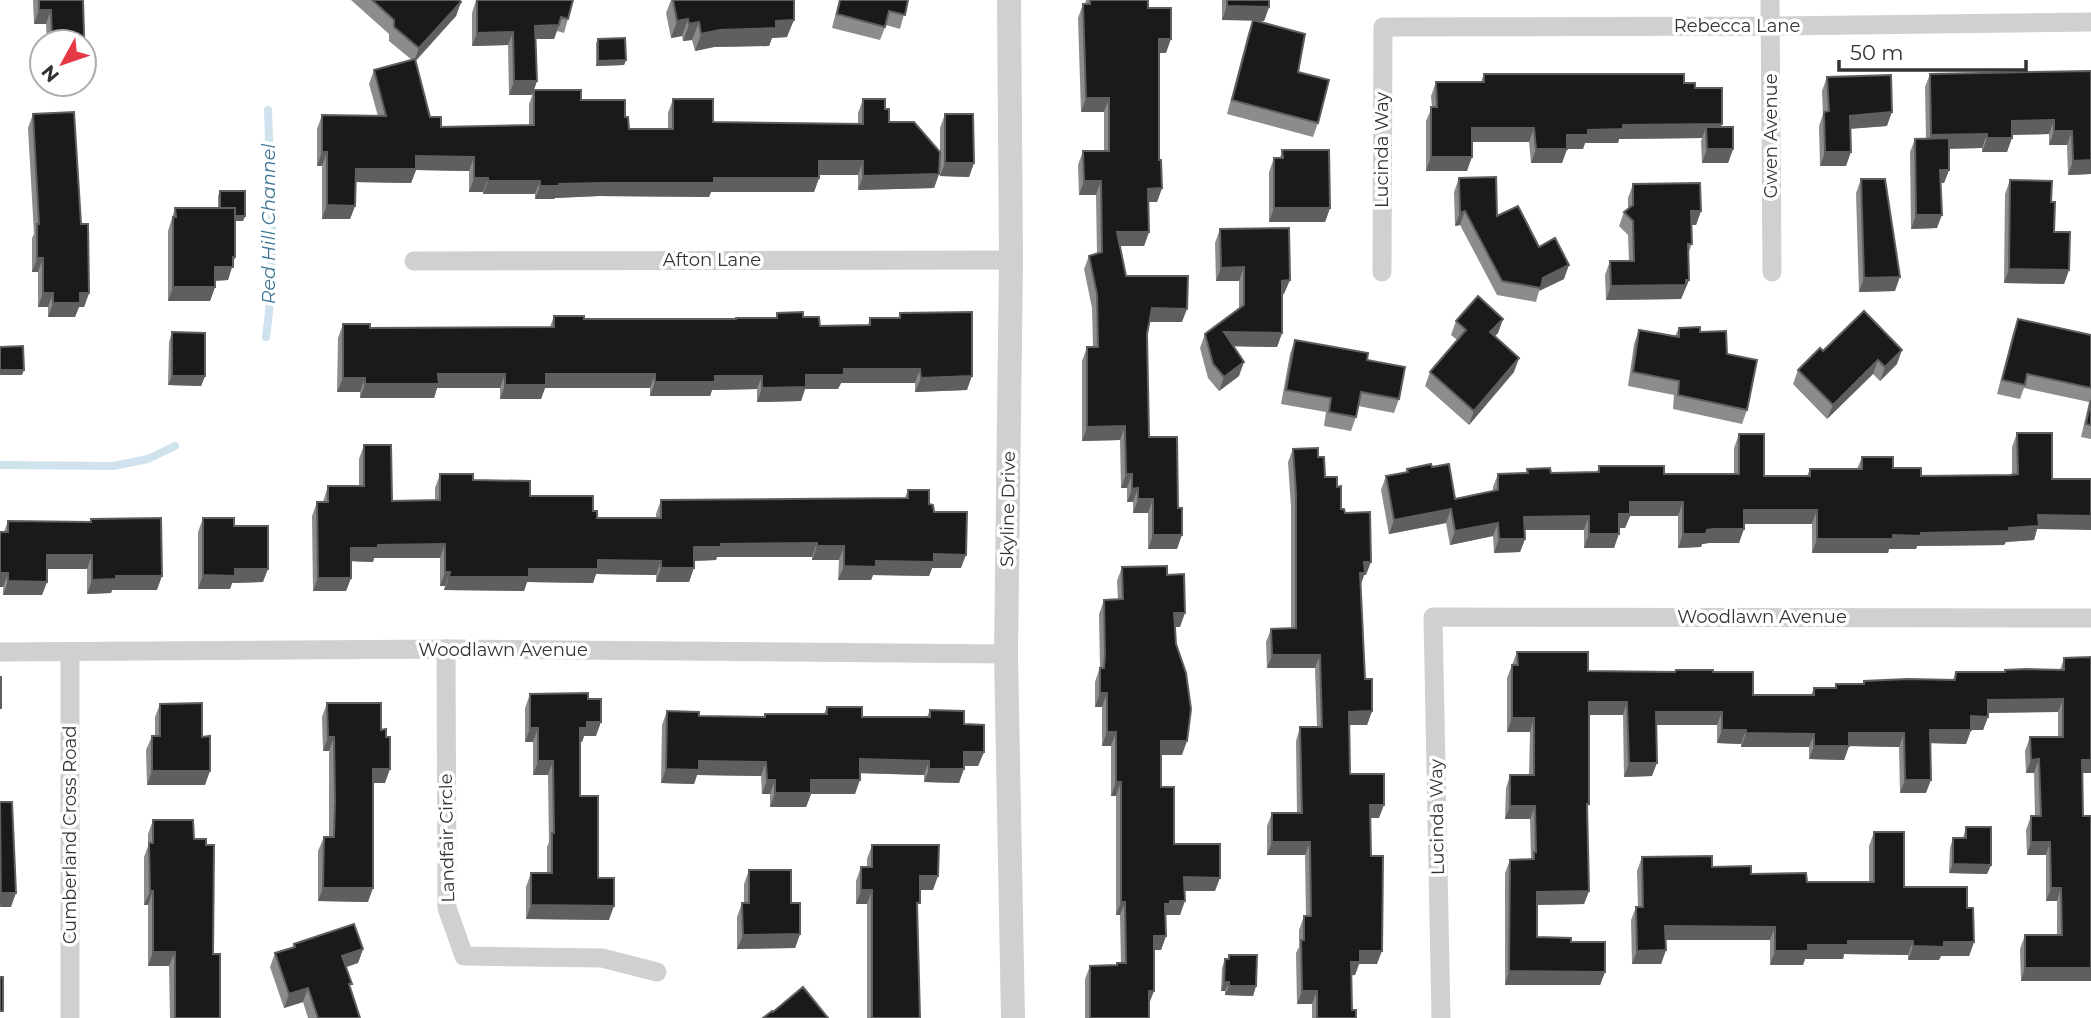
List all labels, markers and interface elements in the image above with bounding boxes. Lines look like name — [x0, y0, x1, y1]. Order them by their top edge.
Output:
street label: Rebecca Lane — [1674, 15, 1800, 37]
north arrow — [28, 28, 98, 98]
scale bar — [1839, 28, 2026, 72]
text: 50 m — [1850, 40, 1904, 65]
text: N — [37, 60, 64, 87]
street label: Gwen Avenue — [1760, 73, 1782, 199]
street label: Lucinda Way — [1371, 92, 1393, 208]
water label: Red Hill Channel — [257, 143, 280, 304]
street label: Afton Lane — [663, 249, 761, 271]
street label: Skyline Drive — [996, 451, 1020, 567]
street label: Woodlawn Avenue — [1677, 606, 1847, 628]
street label: Woodlawn Avenue — [418, 639, 588, 661]
street label: Cumberland Cross Road — [59, 726, 81, 944]
street label: Lucinda Way — [1425, 759, 1449, 875]
street label: Landfair Circle — [435, 773, 459, 903]

